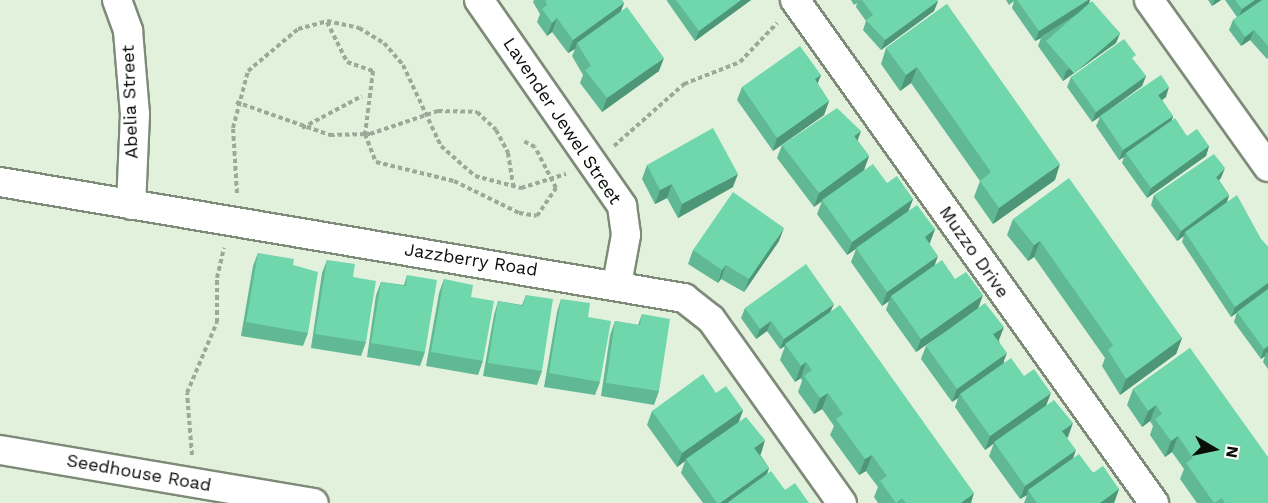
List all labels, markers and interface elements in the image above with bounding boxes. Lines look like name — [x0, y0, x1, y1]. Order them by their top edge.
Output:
street label: Lavender Jewel Street — [498, 33, 626, 209]
street label: Abelia Street — [117, 44, 143, 160]
street label: Muzzo Drive — [934, 202, 1014, 302]
street label: Jazzberry Road — [403, 239, 539, 281]
north arrow — [1184, 419, 1244, 479]
text: N — [1222, 445, 1243, 459]
street label: Seedhouse Road — [65, 450, 213, 496]

